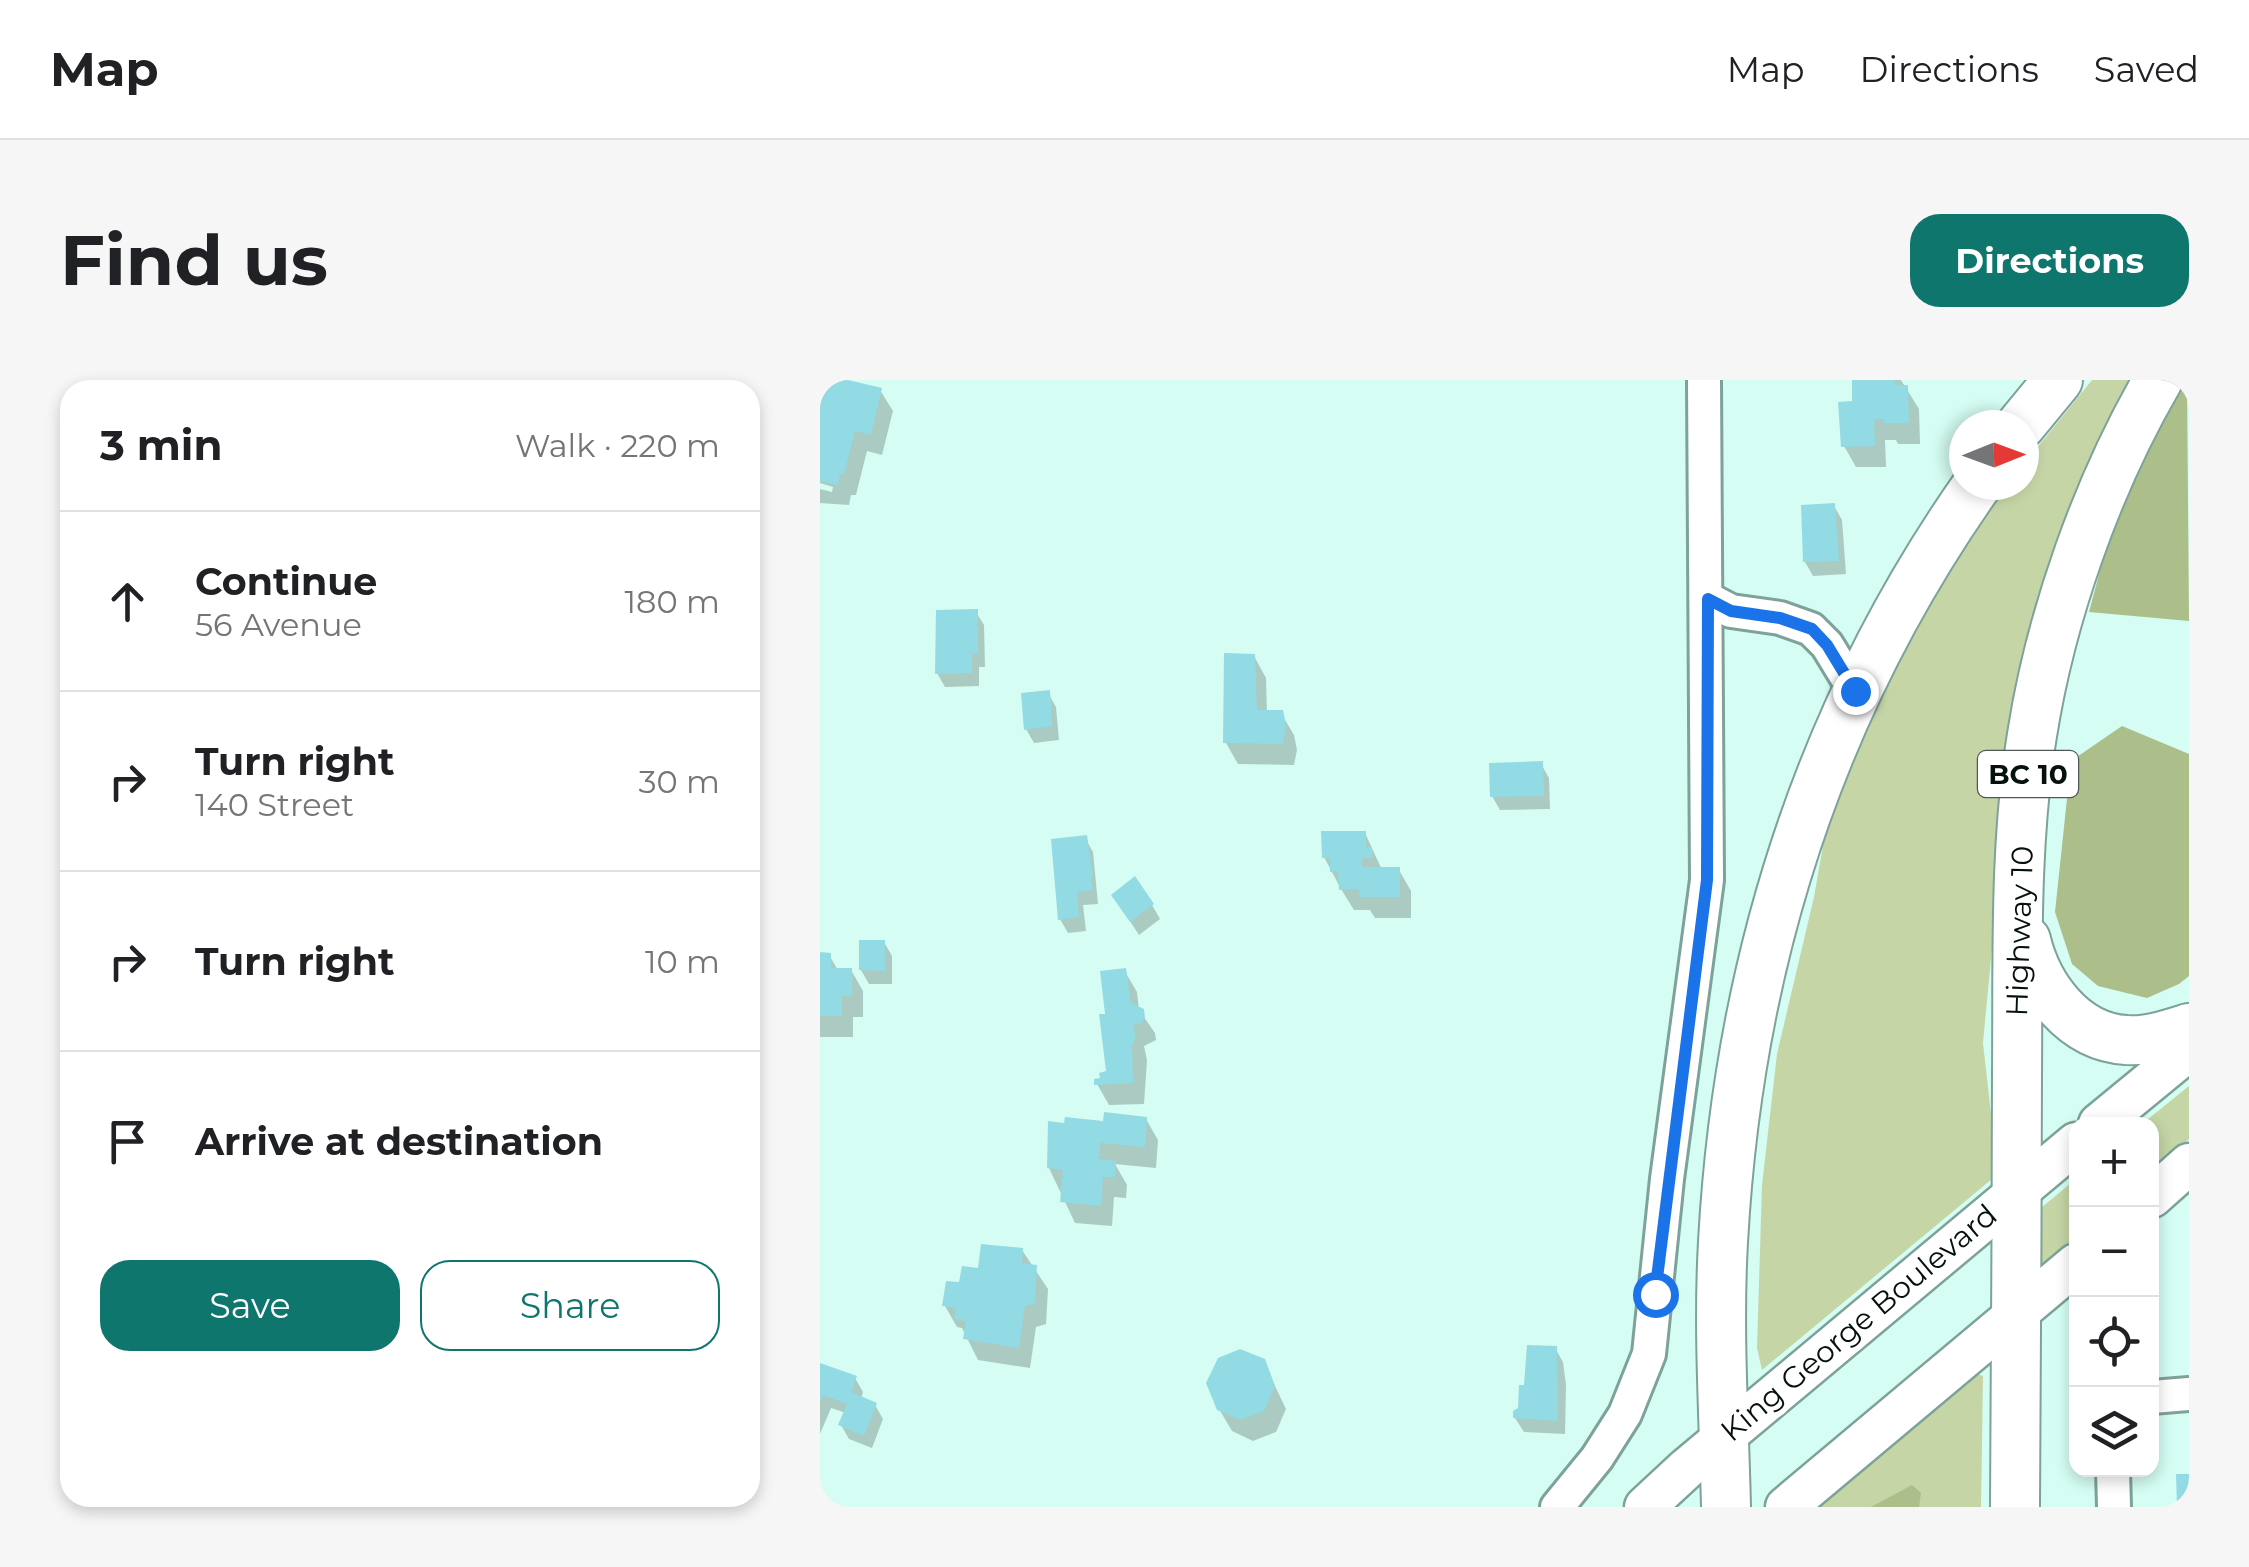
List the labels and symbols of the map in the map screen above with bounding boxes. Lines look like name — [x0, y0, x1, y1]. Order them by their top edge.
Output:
north arrow — [1949, 410, 2039, 500]
route end — [1833, 669, 1879, 715]
road number: BC 10 — [1978, 751, 2078, 797]
street label: Highway 10 — [1998, 845, 2041, 1017]
street label: King George Boulevard — [1713, 1196, 2004, 1449]
route start — [1633, 1272, 1679, 1318]

